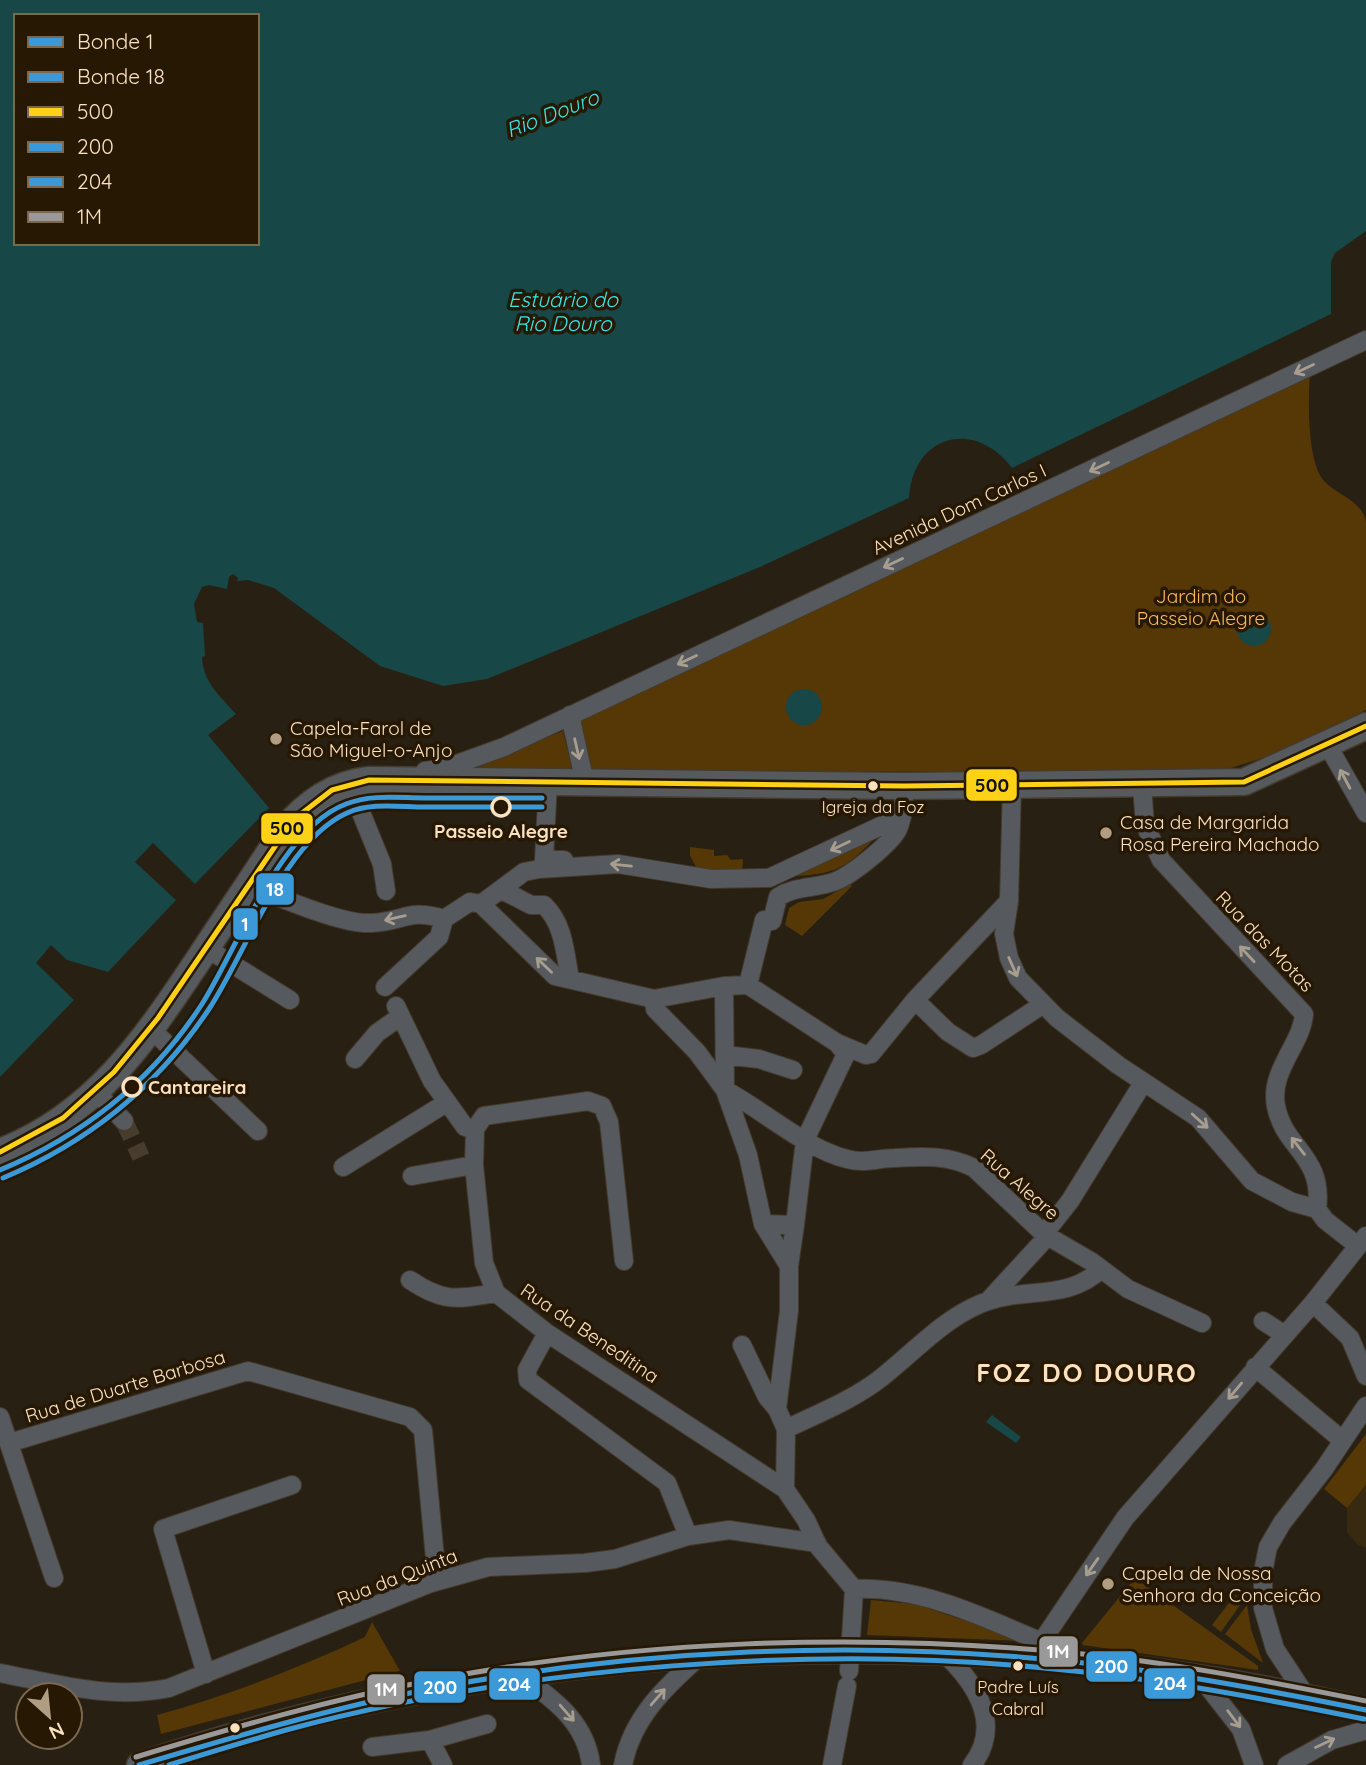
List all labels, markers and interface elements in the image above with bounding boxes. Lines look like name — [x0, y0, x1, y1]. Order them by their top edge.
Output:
legend — [14, 14, 259, 245]
text: Bonde 1 — [77, 28, 154, 54]
text: Bonde 18 — [77, 63, 165, 89]
water label: Rio Douro — [502, 83, 603, 143]
text: 500 — [77, 98, 113, 124]
text: 200 — [77, 133, 114, 159]
text: 204 — [77, 168, 112, 194]
text: 1M — [77, 203, 102, 229]
water label: Estuário do Rio Douro — [508, 286, 619, 336]
one-way arrow — [1294, 363, 1315, 377]
street label: Avenida Dom Carlos I — [868, 458, 1050, 560]
one-way arrow — [1089, 460, 1110, 474]
one-way arrow — [883, 557, 904, 570]
park label: Jardim do Passeio Alegre — [1137, 584, 1265, 630]
one-way arrow — [677, 653, 698, 667]
place label: Capela-Farol de São Miguel-o-Anjo — [290, 716, 452, 762]
marker: Capela-Farol de São Miguel-o-Anjo — [268, 731, 284, 747]
one-way arrow — [570, 737, 584, 760]
line badge: 500 — [965, 768, 1018, 802]
one-way arrow — [1338, 769, 1352, 790]
text: 500 — [975, 773, 1009, 797]
marker: Igreja da Foz — [866, 779, 880, 793]
place label: Igreja da Foz — [821, 796, 925, 817]
marker: Passeio Alegre — [491, 797, 511, 817]
place label: Casa de Margarida Rosa Pereira Machado — [1120, 810, 1320, 856]
line badge: 500 — [260, 812, 314, 845]
text: 500 — [270, 816, 304, 840]
place label: Passeio Alegre — [434, 819, 568, 843]
marker: Casa de Margarida Rosa Pereira Machado — [1098, 825, 1114, 841]
one-way arrow — [830, 839, 851, 853]
one-way arrow — [610, 859, 633, 872]
line badge: 18 — [255, 872, 295, 906]
text: 18 — [266, 877, 284, 901]
street label: Rua das Motas — [1211, 885, 1319, 997]
line badge: 1 — [232, 907, 259, 941]
text: 1 — [241, 912, 249, 936]
one-way arrow — [384, 912, 407, 926]
one-way arrow — [1239, 945, 1255, 963]
one-way arrow — [1007, 956, 1020, 977]
one-way arrow — [536, 957, 553, 974]
place label: Cantareira — [148, 1075, 246, 1099]
marker: Cantareira — [122, 1077, 142, 1097]
one-way arrow — [1191, 1112, 1208, 1129]
one-way arrow — [1291, 1137, 1306, 1156]
street label: Rua Alegre — [976, 1143, 1064, 1225]
street label: Rua da Beneditina — [516, 1278, 664, 1388]
street label: Rua de Duarte Barbosa — [22, 1344, 228, 1428]
district label: FOZ DO DOURO — [976, 1356, 1198, 1389]
one-way arrow — [1227, 1382, 1243, 1400]
street label: Rua da Quinta — [334, 1543, 460, 1611]
one-way arrow — [1085, 1557, 1099, 1576]
place label: Capela de Nossa Senhora da Conceição — [1122, 1561, 1321, 1607]
marker: Capela de Nossa Senhora da Conceição — [1100, 1576, 1116, 1592]
line badge: 1M — [1038, 1635, 1079, 1668]
text: 1M — [1047, 1639, 1069, 1663]
line badge: 200 — [1085, 1650, 1138, 1683]
text: 200 — [1094, 1654, 1128, 1678]
marker: Padre Luís Cabral — [1011, 1659, 1025, 1673]
line badge: 204 — [488, 1667, 541, 1701]
line badge: 204 — [1143, 1667, 1196, 1700]
line badge: 200 — [413, 1670, 467, 1704]
text: 204 — [1153, 1671, 1187, 1695]
text: 204 — [497, 1672, 531, 1696]
line badge: 1M — [366, 1673, 406, 1706]
text: 200 — [423, 1675, 457, 1699]
place label: Padre Luís Cabral — [977, 1676, 1059, 1719]
text: 1M — [375, 1677, 397, 1701]
north arrow — [14, 1681, 84, 1751]
one-way arrow — [649, 1689, 665, 1707]
one-way arrow — [559, 1704, 575, 1722]
one-way arrow — [1226, 1709, 1241, 1728]
text: N — [45, 1717, 68, 1745]
unlabelled marker — [228, 1721, 242, 1735]
one-way arrow — [1313, 1736, 1335, 1749]

